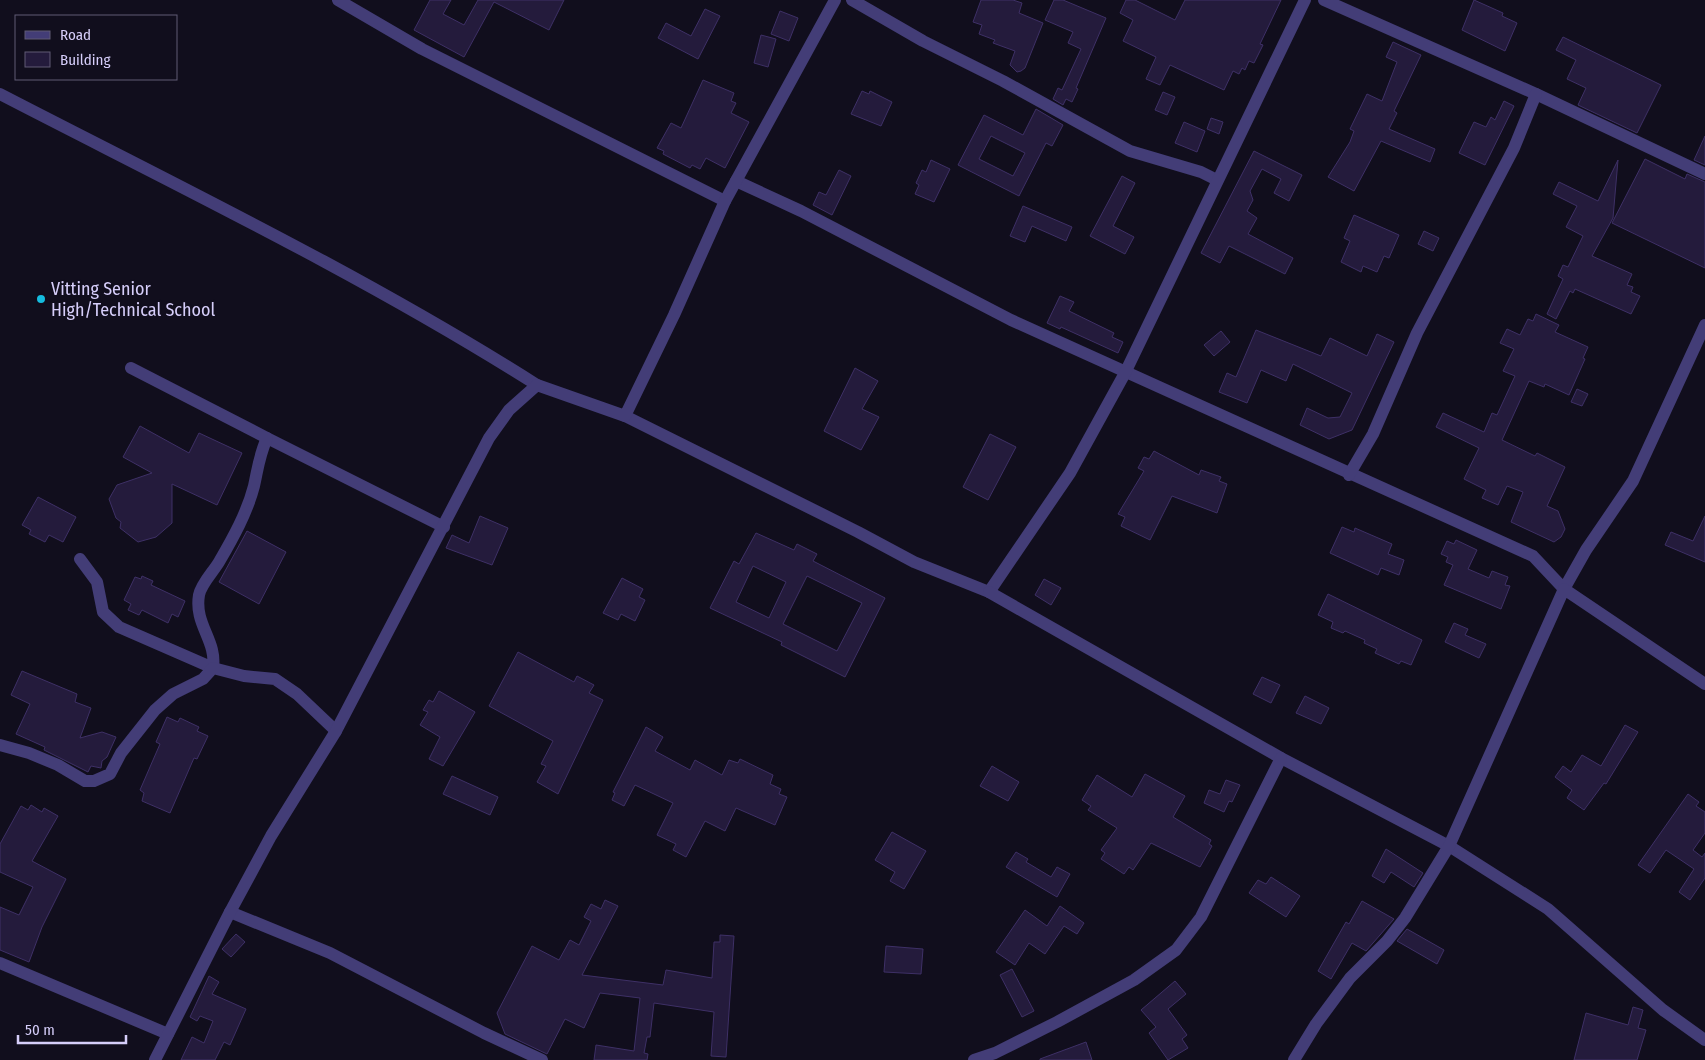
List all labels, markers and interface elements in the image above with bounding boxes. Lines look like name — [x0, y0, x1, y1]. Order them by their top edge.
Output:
legend — [15, 15, 178, 80]
text: Road — [60, 26, 91, 44]
text: Building — [60, 51, 111, 69]
place label: Vitting Senior High/Technical School — [51, 278, 215, 321]
marker: Vitting Senior High/Technical School — [35, 293, 47, 305]
scale bar — [18, 1012, 125, 1044]
text: 50 m — [25, 1021, 55, 1039]

